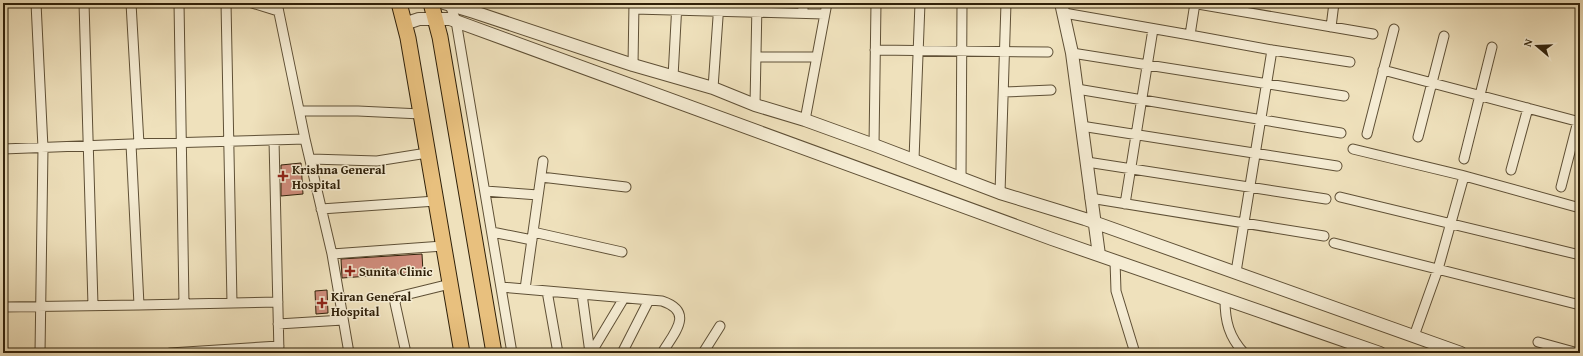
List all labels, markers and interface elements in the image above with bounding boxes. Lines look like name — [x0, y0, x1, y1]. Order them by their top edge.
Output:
north arrow — [1517, 26, 1557, 66]
text: N — [1519, 36, 1537, 49]
place label: Krishna General Hospital — [292, 160, 386, 194]
marker: Krishna General Hospital — [277, 170, 289, 182]
place label: Sunita Clinic — [359, 262, 433, 281]
marker: Sunita Clinic — [344, 265, 356, 277]
place label: Kiran General Hospital — [331, 287, 411, 321]
marker: Kiran General Hospital — [316, 297, 328, 309]

